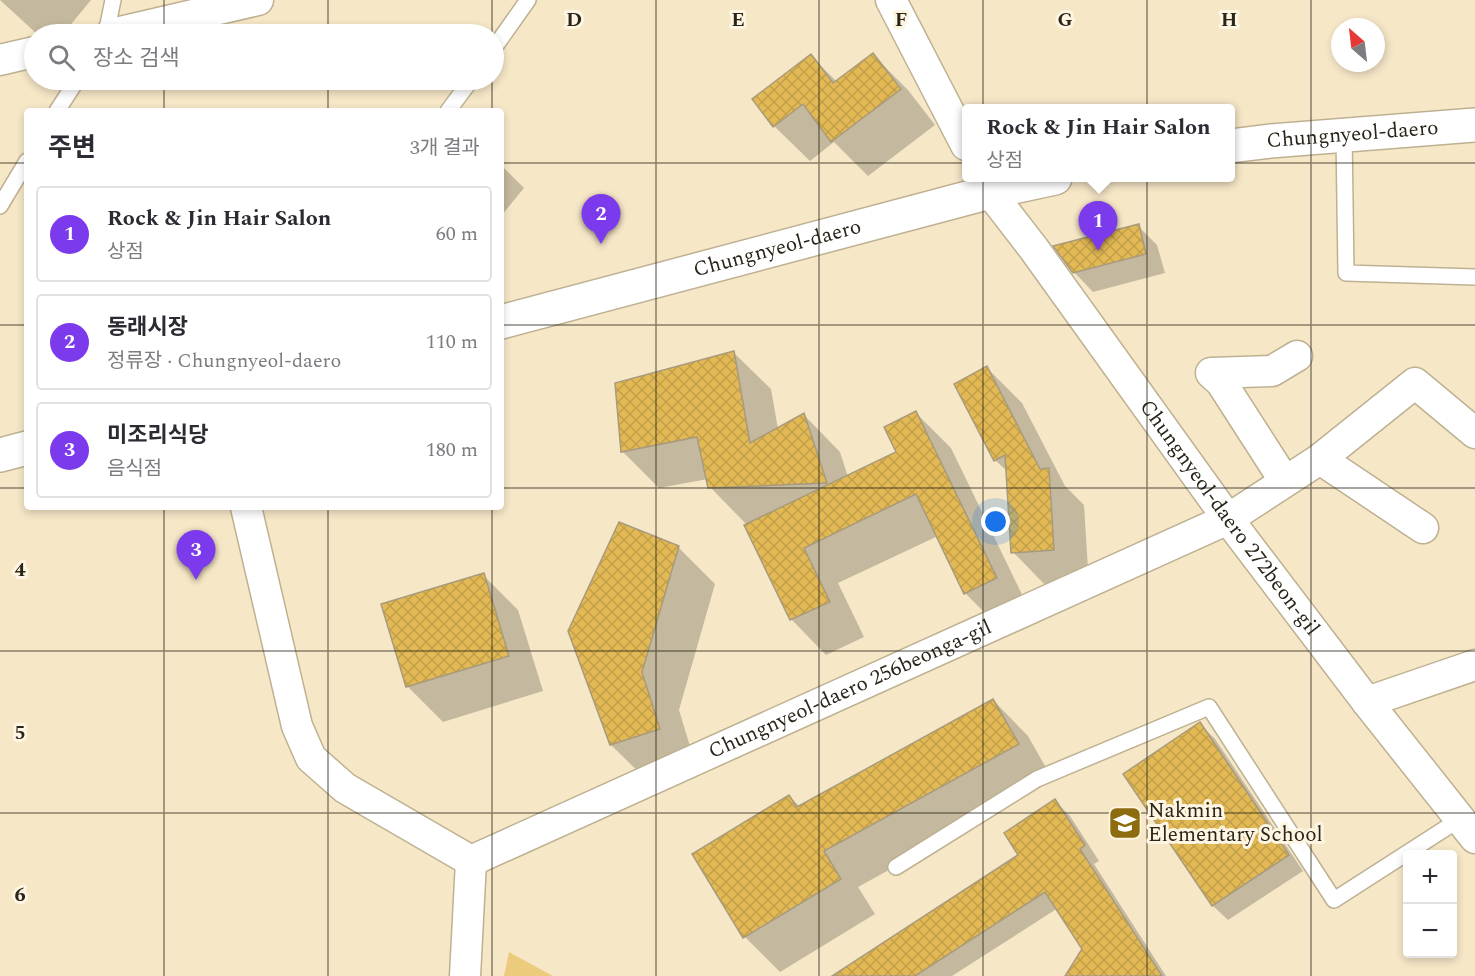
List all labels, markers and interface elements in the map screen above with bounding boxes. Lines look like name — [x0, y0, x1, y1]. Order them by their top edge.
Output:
text: D — [566, 5, 582, 35]
text: E — [731, 5, 745, 35]
text: F — [895, 5, 907, 35]
text: G — [1057, 5, 1073, 35]
text: H — [1221, 5, 1237, 35]
north arrow — [1331, 18, 1385, 72]
search box — [24, 24, 504, 90]
icon: search — [45, 41, 78, 74]
text: 장소 검색 — [93, 42, 179, 75]
popup — [962, 104, 1235, 182]
text: Rock & Jin Hair Salon — [986, 111, 1211, 144]
street label: Chungnyeol-daero — [1265, 112, 1440, 157]
text: 주변 — [48, 128, 96, 168]
text: 3개 결과 — [410, 133, 480, 163]
text: 상점 — [986, 146, 1023, 176]
pin: 2 — [582, 194, 620, 244]
text: Rock & Jin Hair Salon — [107, 202, 331, 235]
pin: 1 — [1078, 202, 1118, 251]
street label: Chungnyeol-daero — [690, 211, 865, 286]
text: 1 — [64, 219, 75, 249]
text: 60 m — [436, 219, 478, 249]
text: 상점 — [107, 237, 144, 267]
text: 동래시장 — [107, 311, 188, 344]
text: 2 — [64, 327, 75, 357]
text: 110 m — [426, 327, 478, 357]
text: 정류장 · Chungnyeol-daero — [107, 346, 341, 376]
street label: Chungnyeol-daero 272beon-gil — [1131, 393, 1327, 643]
text: 미조리식당 — [107, 419, 208, 452]
text: 3 — [64, 435, 75, 465]
text: 180 m — [426, 435, 478, 465]
text: 음식점 — [107, 454, 162, 484]
your location — [981, 507, 1010, 536]
pin: 3 — [176, 530, 216, 580]
text: 4 — [14, 555, 26, 585]
street label: Chungnyeol-daero 256beonga-gil — [703, 612, 997, 768]
text: 5 — [14, 718, 26, 748]
place label: Nakmin Elementary School — [1148, 795, 1323, 851]
school or university icon: Nakmin Elementary School — [1107, 805, 1143, 841]
map controls — [1403, 850, 1457, 958]
button: + — [1403, 850, 1457, 904]
text: 6 — [14, 880, 26, 910]
button: − — [1403, 904, 1457, 958]

